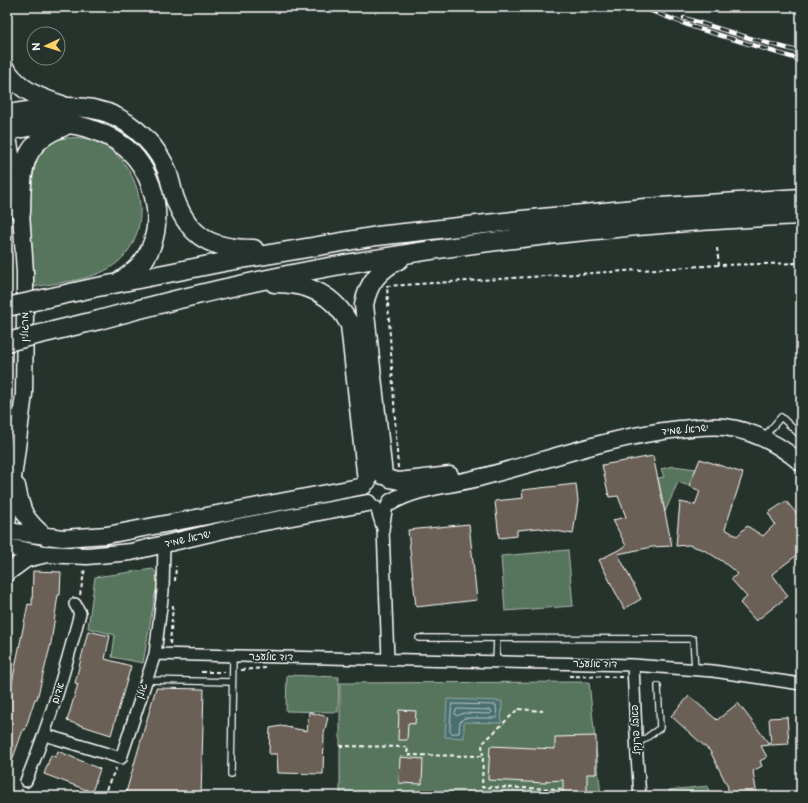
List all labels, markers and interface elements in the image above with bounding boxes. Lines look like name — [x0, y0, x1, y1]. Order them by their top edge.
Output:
north arrow — [26, 26, 66, 66]
text: N — [30, 42, 43, 51]
street label: מרגולין — [19, 312, 31, 342]
street label: ישראל שמיד — [661, 422, 709, 438]
street label: ישראל שמיד — [164, 528, 212, 550]
street label: דוד אלעזר — [249, 651, 293, 663]
street label: דוד אלעזר — [573, 658, 617, 670]
street label: אדום — [49, 680, 67, 705]
street label: גולן — [134, 682, 150, 700]
street label: פאבל פרנקל — [629, 704, 643, 756]

